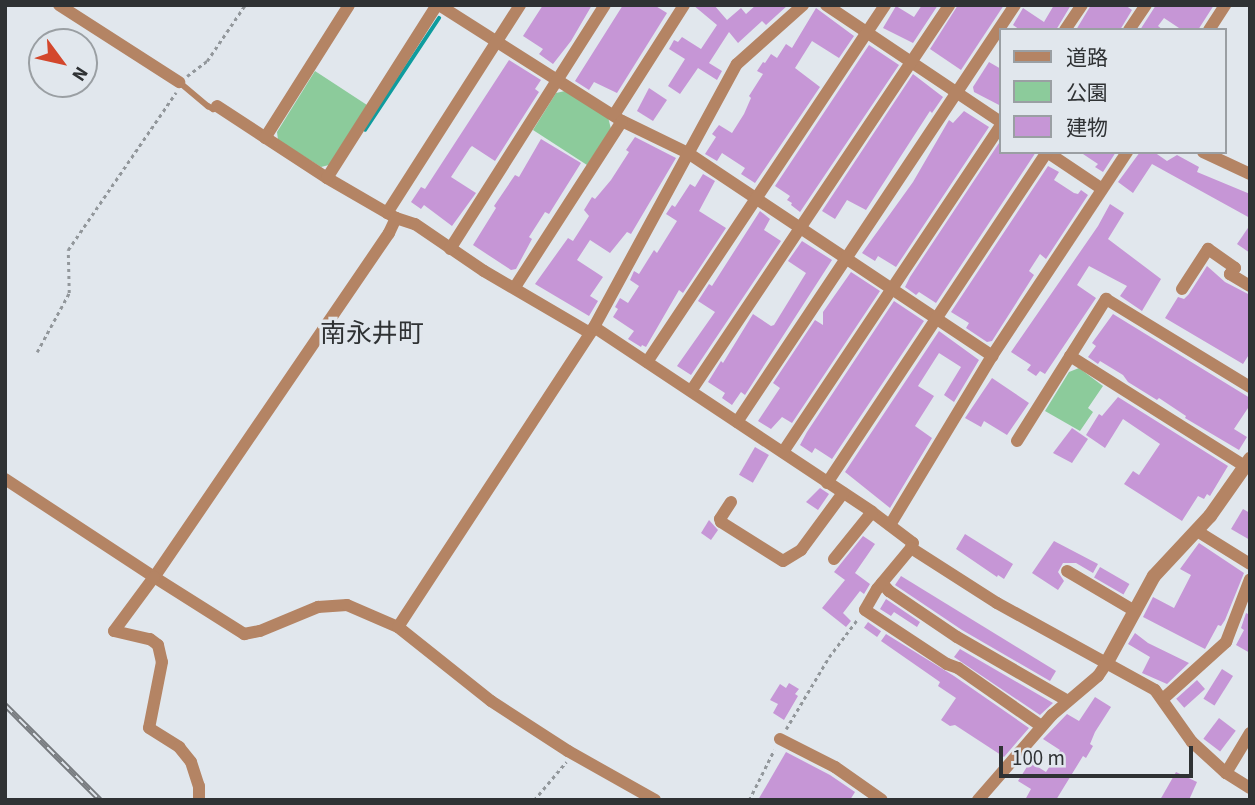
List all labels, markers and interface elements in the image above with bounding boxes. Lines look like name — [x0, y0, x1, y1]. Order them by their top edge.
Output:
north arrow — [28, 28, 98, 98]
legend — [1000, 28, 1227, 154]
text: 道路 — [1066, 43, 1108, 73]
text: N — [65, 61, 94, 86]
text: 公園 — [1066, 78, 1108, 108]
text: 建物 — [1066, 113, 1108, 143]
district label: 南永井町 — [320, 318, 424, 350]
scale bar — [1003, 732, 1197, 776]
text: 100 m — [1012, 743, 1065, 773]

